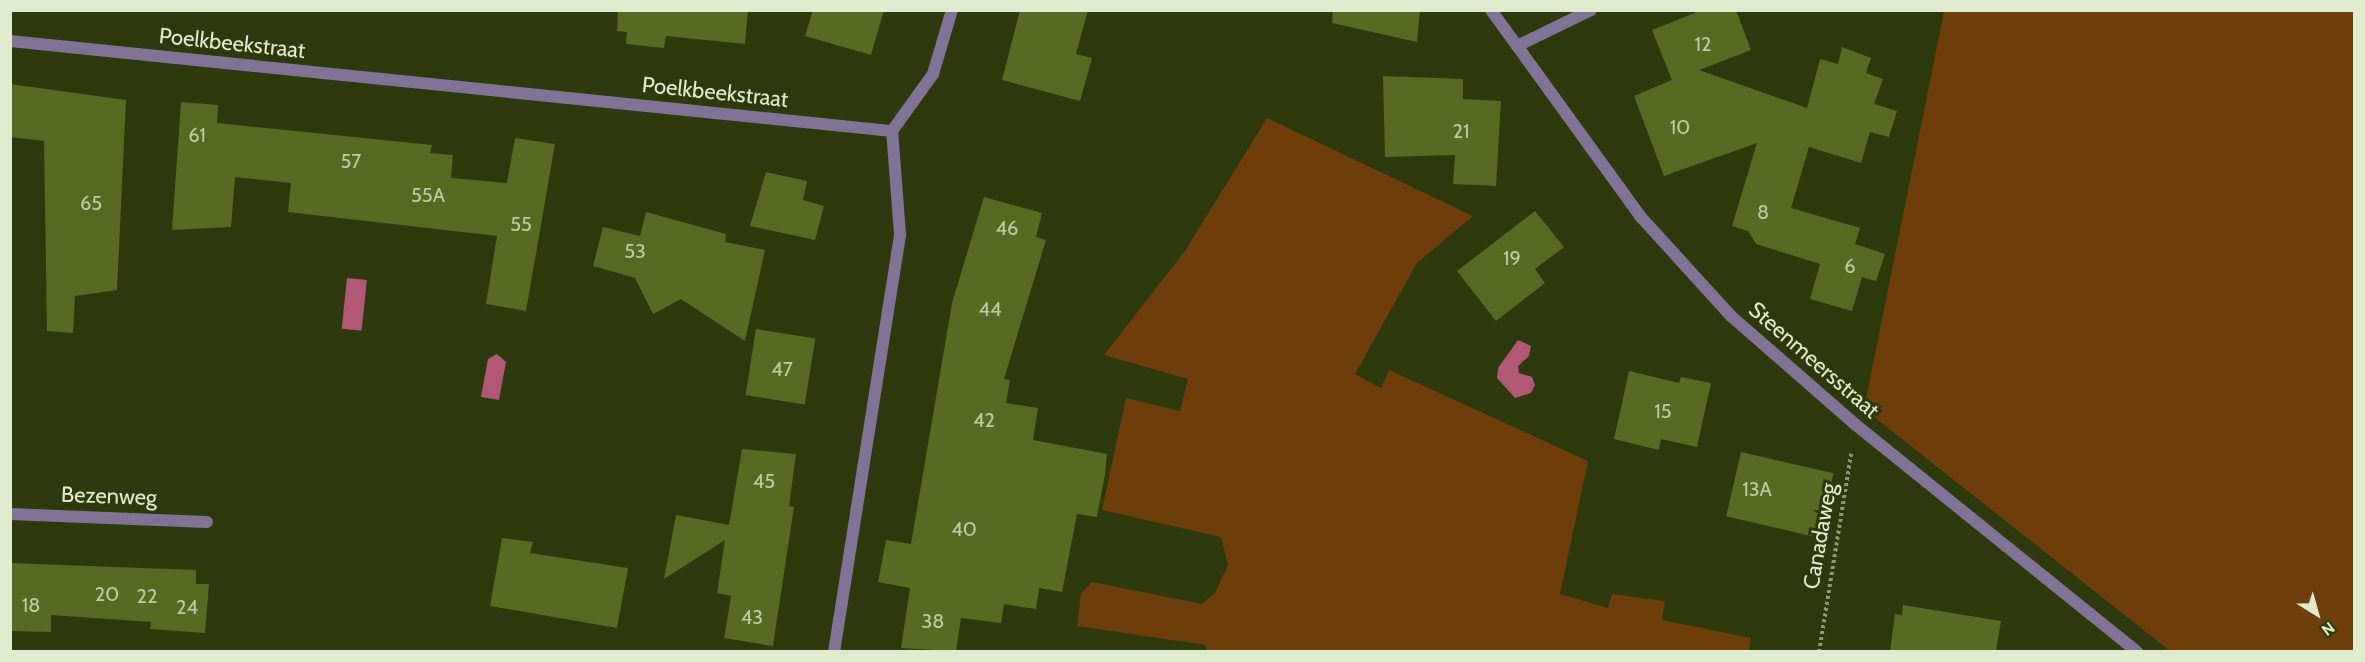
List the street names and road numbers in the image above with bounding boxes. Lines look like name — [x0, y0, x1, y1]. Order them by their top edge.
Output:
street label: Poelkbeekstraat — [158, 22, 306, 64]
street label: Poelkbeekstraat — [641, 71, 789, 113]
street label: Steenmeersstraat — [1743, 296, 1885, 424]
street label: Bezenweg — [61, 481, 157, 511]
street label: Canadaweg — [1798, 481, 1842, 591]

